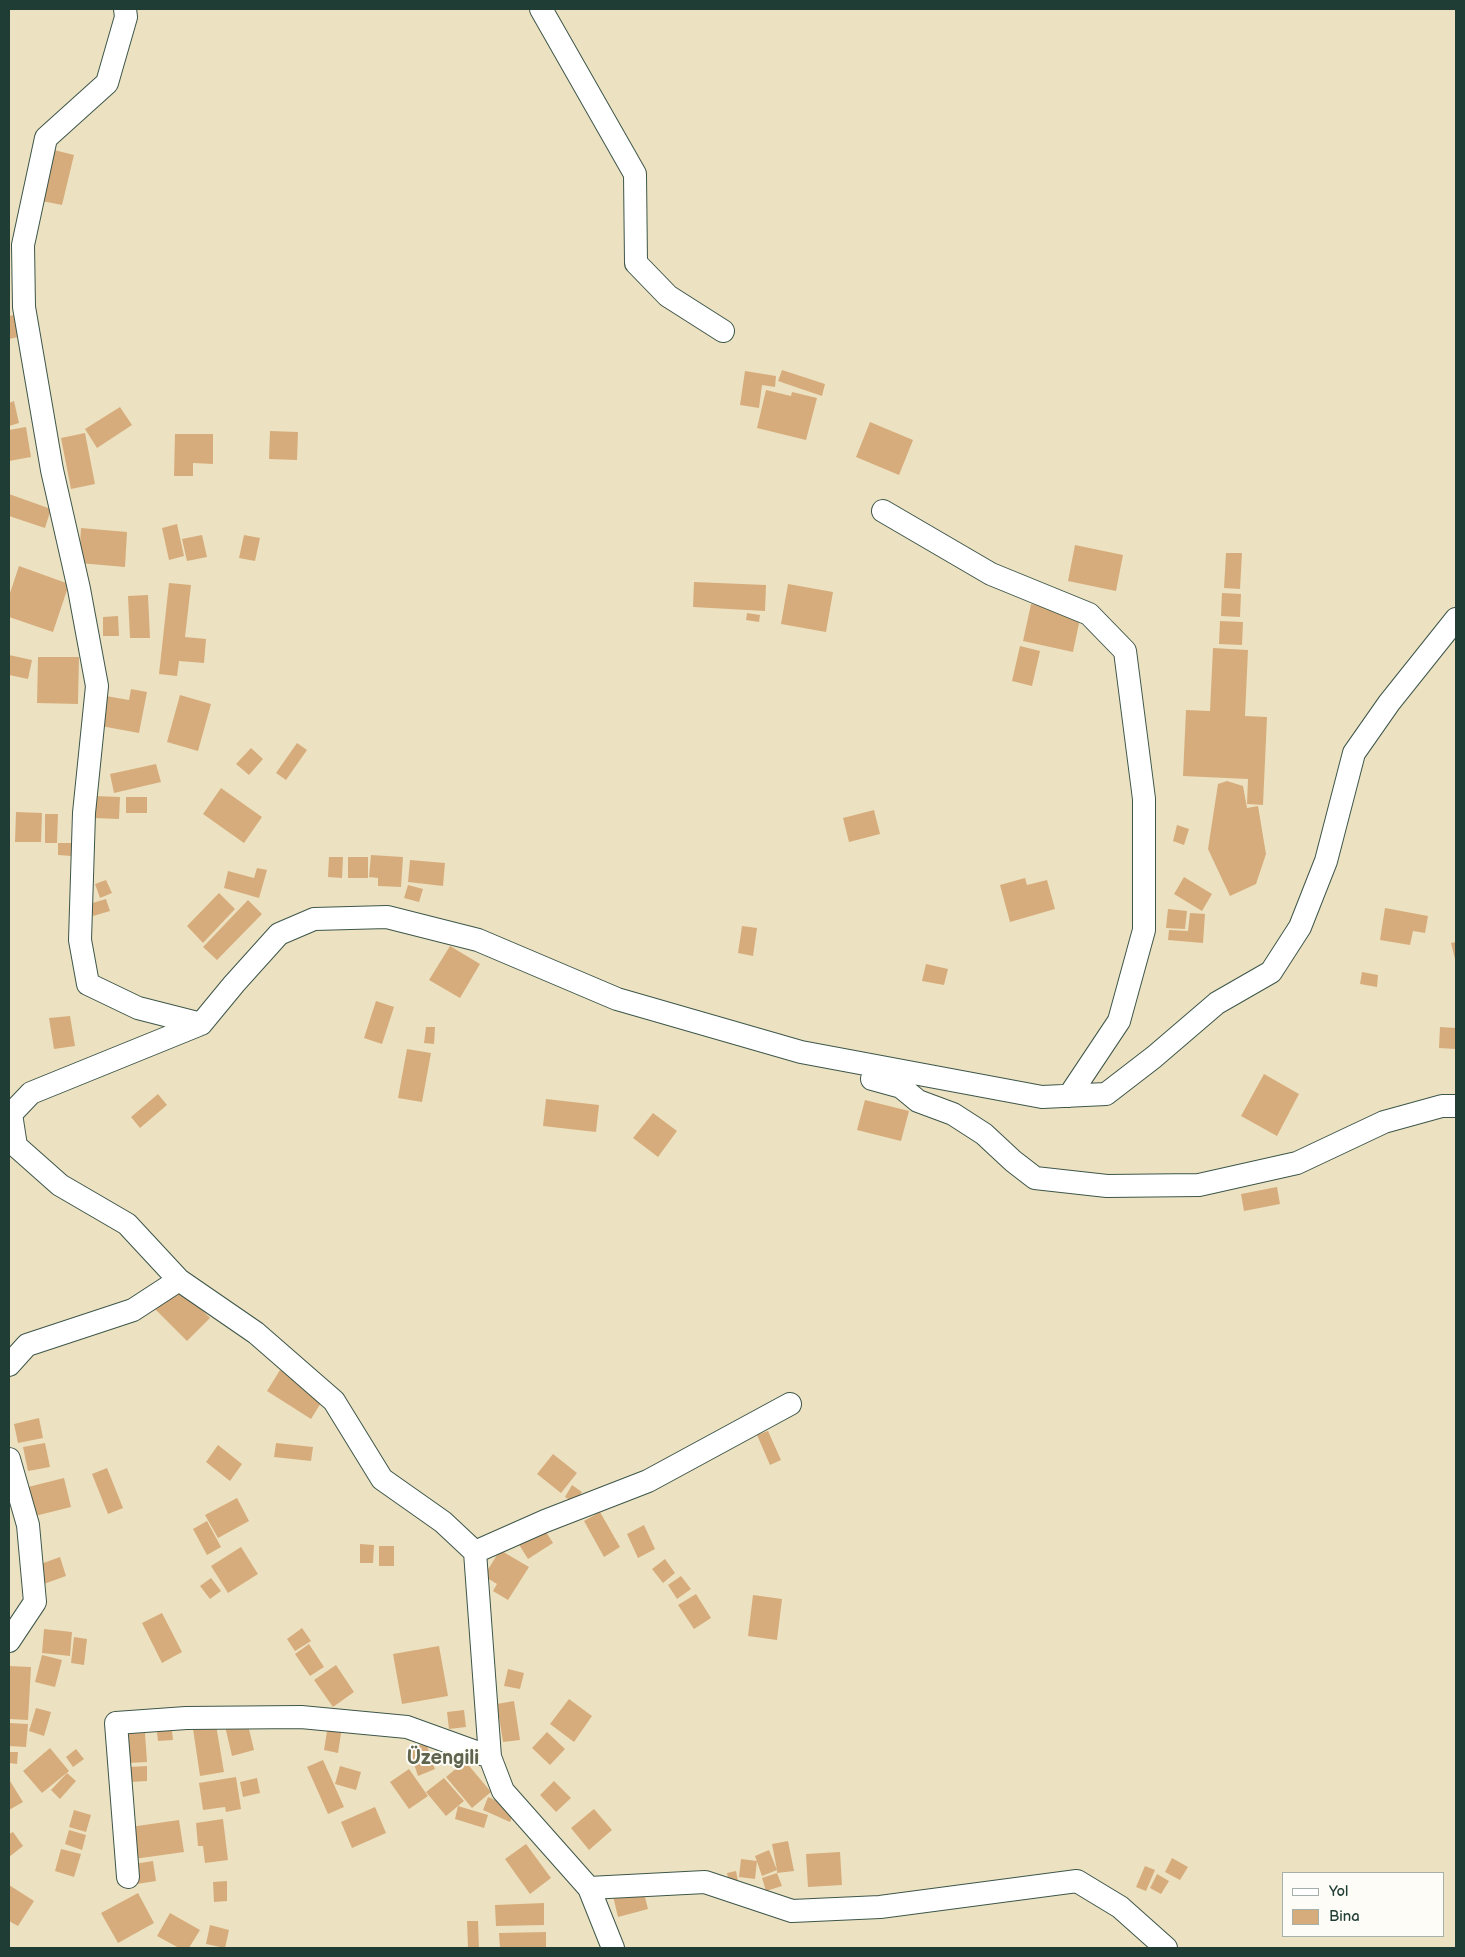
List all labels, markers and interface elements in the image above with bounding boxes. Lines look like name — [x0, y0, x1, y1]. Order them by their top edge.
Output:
district label: Üzengili — [407, 1747, 479, 1771]
legend — [1282, 1872, 1445, 1937]
text: Yol — [1329, 1882, 1348, 1901]
text: Bina — [1329, 1907, 1360, 1926]

